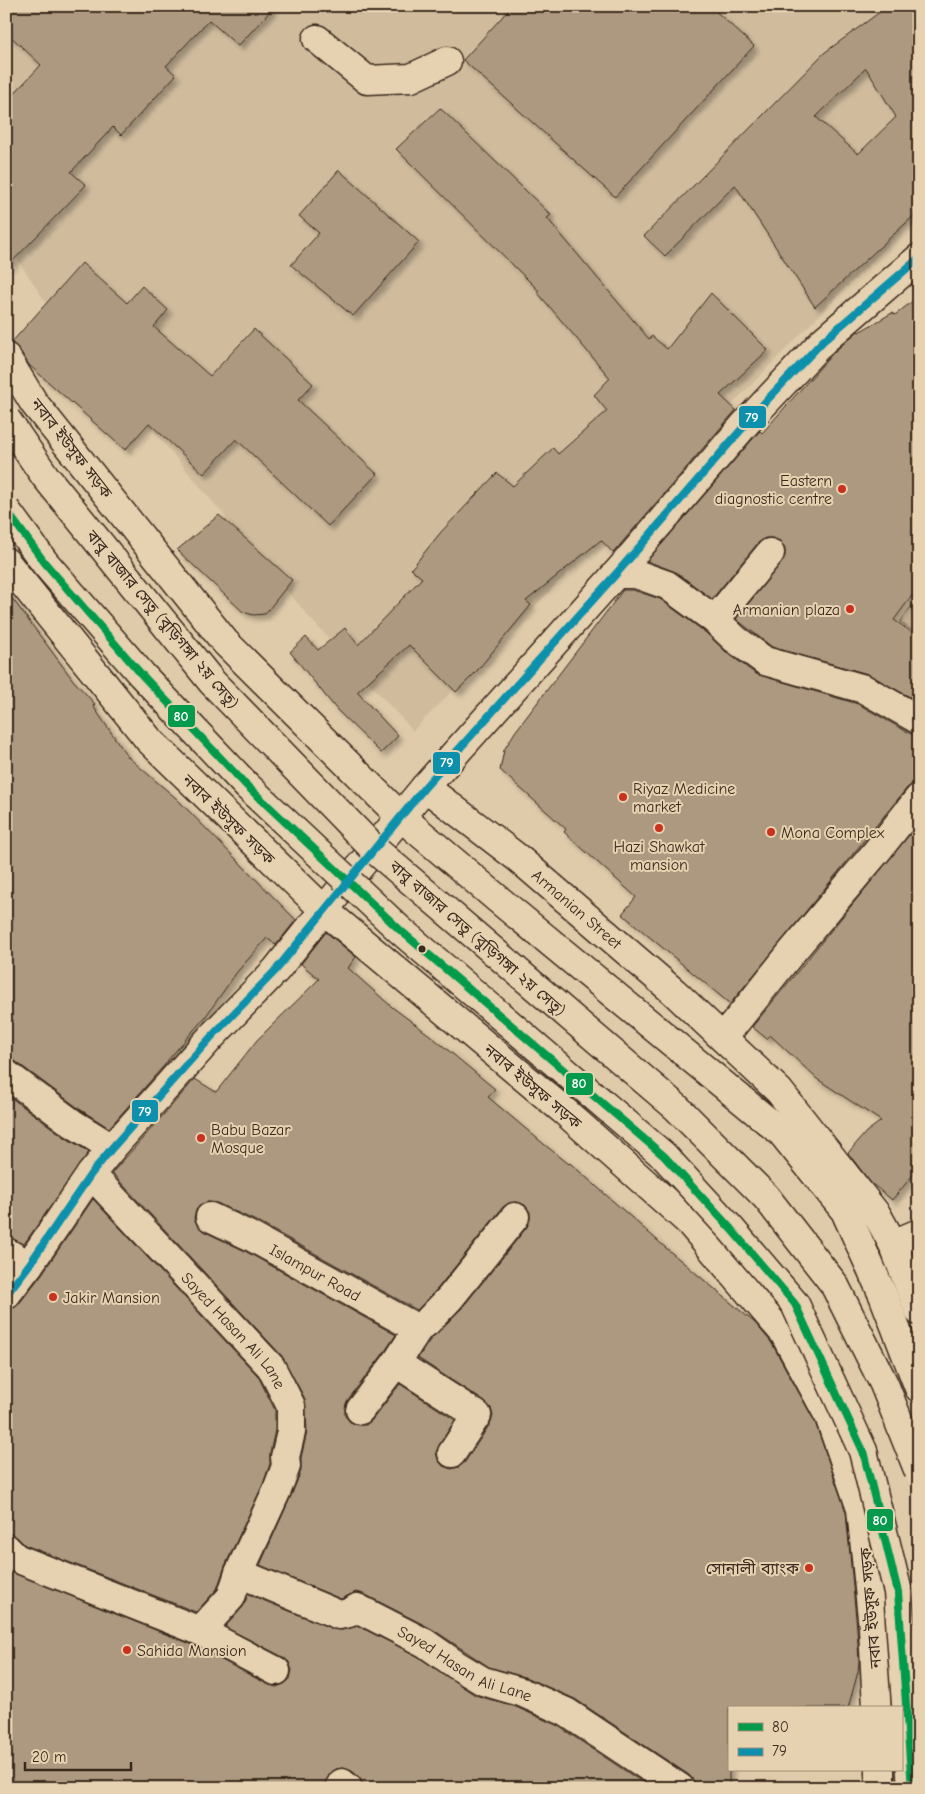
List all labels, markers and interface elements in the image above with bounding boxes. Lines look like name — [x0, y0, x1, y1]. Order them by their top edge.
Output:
street label: নবাব ইউসুফ সড়ক — [26, 394, 117, 503]
line badge: 79 — [738, 405, 767, 429]
text: 79 — [745, 409, 759, 426]
place label: Eastern diagnostic centre — [715, 472, 832, 508]
marker: Eastern diagnostic centre — [836, 483, 848, 495]
street label: বাবু বাজার সেতু (বুড়িগঙ্গা ২য় সেতু) — [82, 526, 243, 712]
place label: Armanian plaza — [733, 601, 840, 619]
marker: Armanian plaza — [844, 603, 856, 615]
line badge: 80 — [167, 704, 196, 728]
text: 80 — [173, 708, 189, 725]
line badge: 79 — [432, 751, 461, 775]
text: 79 — [440, 754, 454, 771]
street label: নবাব ইউসুফ সড়ক — [178, 770, 280, 869]
place label: Riyaz Medicine market — [633, 780, 735, 816]
marker: Riyaz Medicine market — [617, 791, 629, 803]
marker: Hazi Shawkat mansion — [653, 822, 665, 834]
place label: Mona Complex — [781, 824, 885, 842]
marker: Mona Complex — [765, 826, 777, 838]
place label: Hazi Shawkat mansion — [613, 838, 705, 874]
street label: বাবু বাজার সেতু (বুড়িগঙ্গা ২য় সেতু) — [385, 856, 570, 1020]
street label: Armanian Street — [528, 866, 625, 953]
unlabelled marker — [417, 944, 427, 954]
street label: নবাব ইউসুফ সড়ক — [479, 1040, 586, 1133]
line badge: 80 — [565, 1072, 594, 1096]
text: 80 — [571, 1075, 587, 1092]
line badge: 79 — [131, 1099, 159, 1123]
text: 79 — [138, 1103, 152, 1120]
place label: Babu Bazar Mosque — [211, 1121, 291, 1157]
marker: Babu Bazar Mosque — [195, 1132, 207, 1144]
street label: Islampur Road — [266, 1241, 363, 1305]
street label: Sayed Hasan Ali Lane — [177, 1269, 289, 1392]
place label: Jakir Mansion — [63, 1289, 160, 1307]
marker: Jakir Mansion — [47, 1291, 59, 1303]
line badge: 80 — [866, 1508, 894, 1532]
text: 80 — [872, 1512, 888, 1529]
street label: নবাব ইউসুফ সড়ক — [856, 1546, 885, 1670]
place label: সোনালী ব্যাংক — [706, 1559, 800, 1578]
marker: সোনালী ব্যাংক — [803, 1562, 815, 1574]
street label: Sayed Hasan Ali Lane — [394, 1622, 535, 1706]
place label: Sahida Mansion — [137, 1642, 247, 1660]
marker: Sahida Mansion — [121, 1644, 133, 1656]
legend — [728, 1706, 902, 1772]
text: 80 — [772, 1718, 789, 1736]
scale bar — [25, 1739, 131, 1771]
text: 79 — [772, 1742, 787, 1760]
text: 20 m — [32, 1748, 66, 1766]

